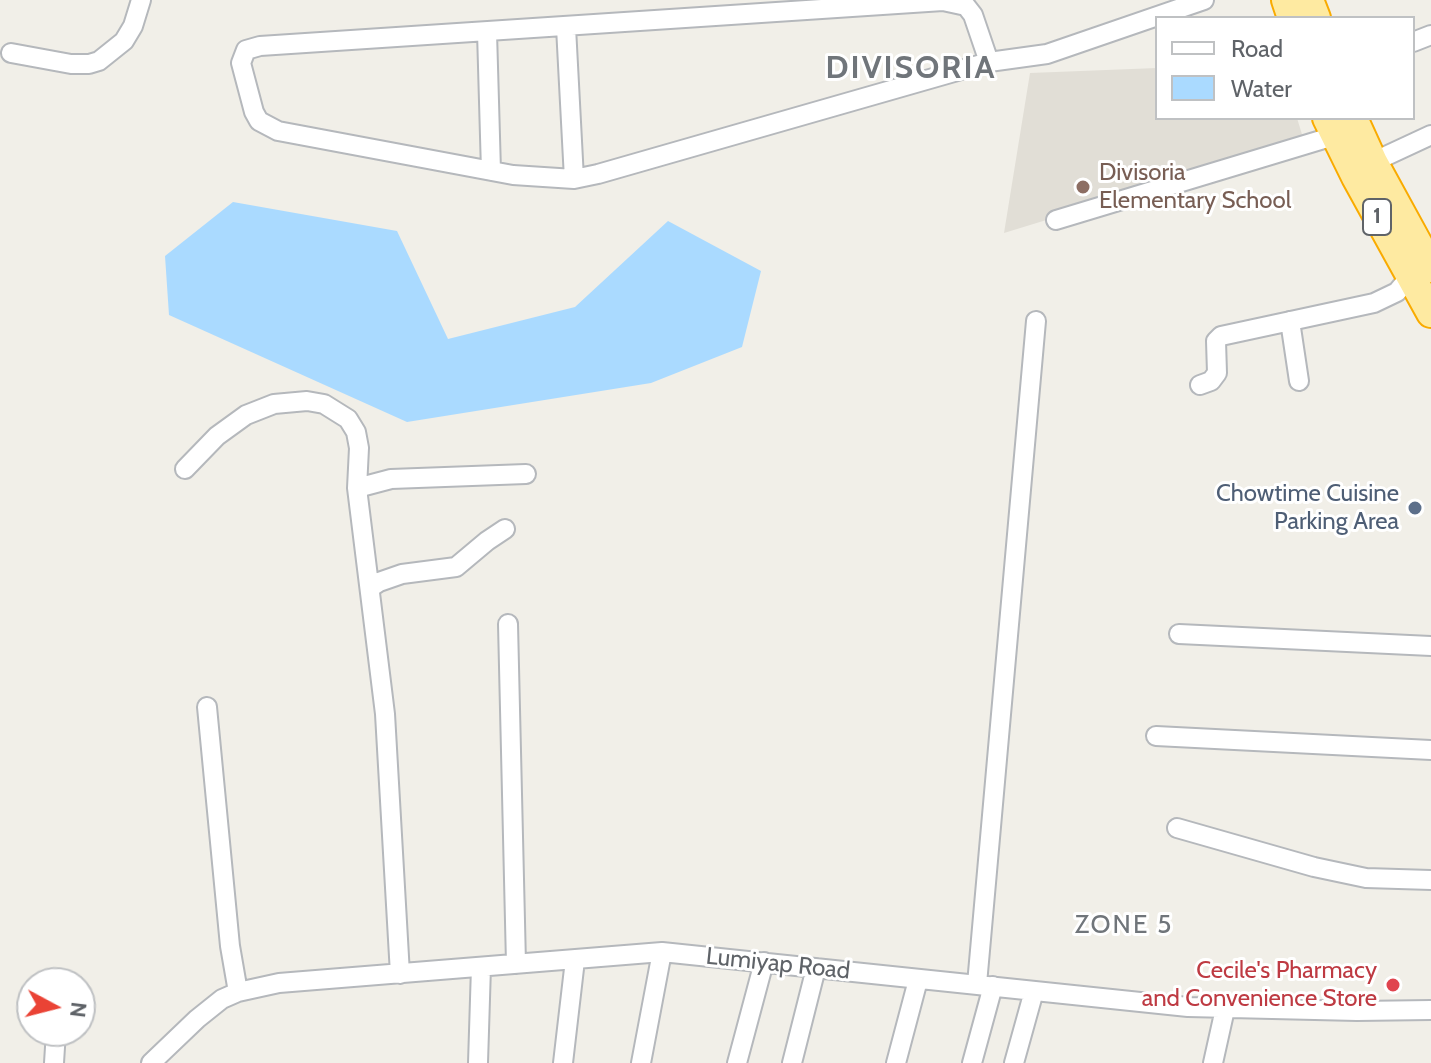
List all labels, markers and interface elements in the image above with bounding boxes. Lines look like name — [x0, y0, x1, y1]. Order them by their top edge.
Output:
legend — [1155, 16, 1415, 120]
text: Road — [1231, 34, 1283, 63]
district label: DIVISORIA — [826, 50, 996, 88]
text: Water — [1231, 74, 1292, 103]
place label: Divisoria Elementary School — [1099, 159, 1291, 215]
marker: Divisoria Elementary School — [1074, 178, 1092, 196]
road number: 1 — [1363, 199, 1391, 235]
place label: Chowtime Cuisine Parking Area — [1216, 480, 1399, 536]
marker: Chowtime Cuisine Parking Area — [1406, 499, 1424, 517]
district label: ZONE 5 — [1075, 909, 1173, 941]
street label: Lumiyap Road — [704, 942, 852, 986]
place label: Cecile's Pharmacy and Convenience Store — [1142, 957, 1377, 1013]
north arrow — [16, 967, 96, 1047]
marker: Cecile's Pharmacy and Convenience Store — [1384, 976, 1402, 994]
text: N — [64, 1000, 93, 1019]

